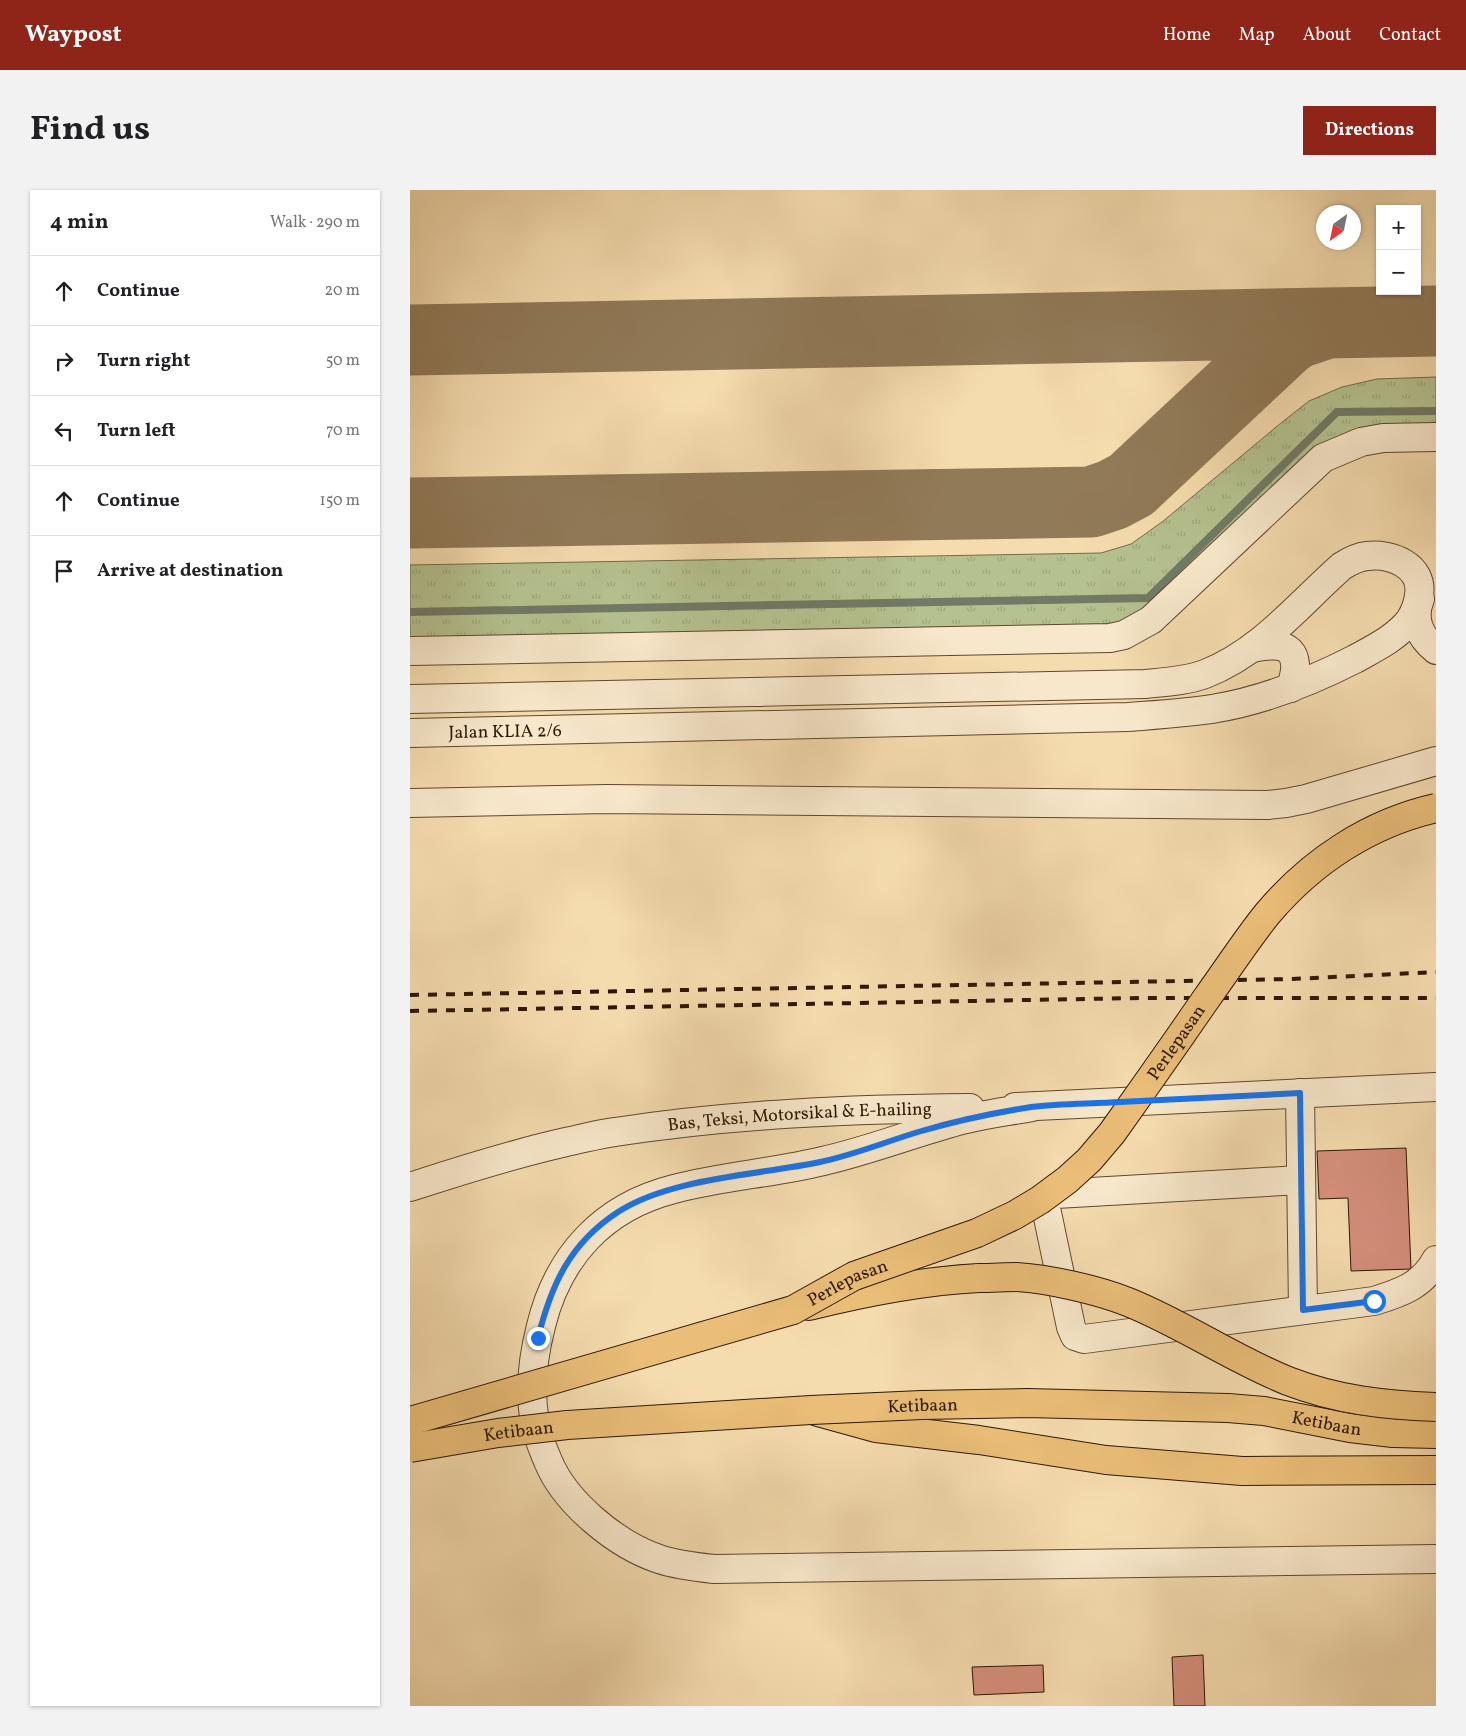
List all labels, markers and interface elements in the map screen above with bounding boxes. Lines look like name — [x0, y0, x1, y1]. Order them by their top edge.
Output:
text: Waypost — [25, 18, 122, 52]
text: Home — [1163, 23, 1211, 48]
text: Map — [1239, 23, 1275, 48]
text: About — [1303, 23, 1351, 48]
text: Contact — [1379, 23, 1441, 48]
text: Find us — [30, 106, 150, 154]
button: Directions — [1303, 106, 1436, 155]
north arrow — [1316, 205, 1361, 250]
map controls — [1376, 205, 1421, 295]
button: + — [1376, 205, 1421, 250]
text: 4 min — [50, 208, 109, 237]
text: Walk · 290 m — [270, 212, 360, 234]
button: − — [1376, 250, 1421, 295]
icon: ahead — [50, 277, 78, 305]
text: Continue — [97, 278, 180, 304]
text: 20 m — [325, 280, 360, 302]
icon: right — [50, 347, 78, 375]
text: Turn right — [97, 348, 190, 374]
text: 50 m — [326, 350, 360, 372]
icon: left — [50, 417, 78, 445]
text: Turn left — [97, 418, 176, 444]
text: 70 m — [326, 420, 360, 442]
icon: ahead — [50, 487, 78, 515]
text: Continue — [97, 488, 180, 514]
text: 150 m — [319, 490, 360, 512]
icon: arrive — [50, 557, 78, 585]
text: Arrive at destination — [97, 558, 283, 584]
street label: Jalan KLIA 2/6 — [448, 719, 562, 746]
street label: Perlepasan — [1142, 1000, 1212, 1086]
street label: Bas, Teksi, Motorsikal & E-hailing — [666, 1097, 932, 1139]
street label: Perlepasan — [803, 1254, 892, 1314]
route start — [1363, 1290, 1386, 1313]
route end — [527, 1327, 550, 1350]
street label: Ketibaan — [887, 1393, 958, 1421]
street label: Ketibaan — [1289, 1406, 1363, 1443]
street label: Ketibaan — [482, 1416, 555, 1449]

